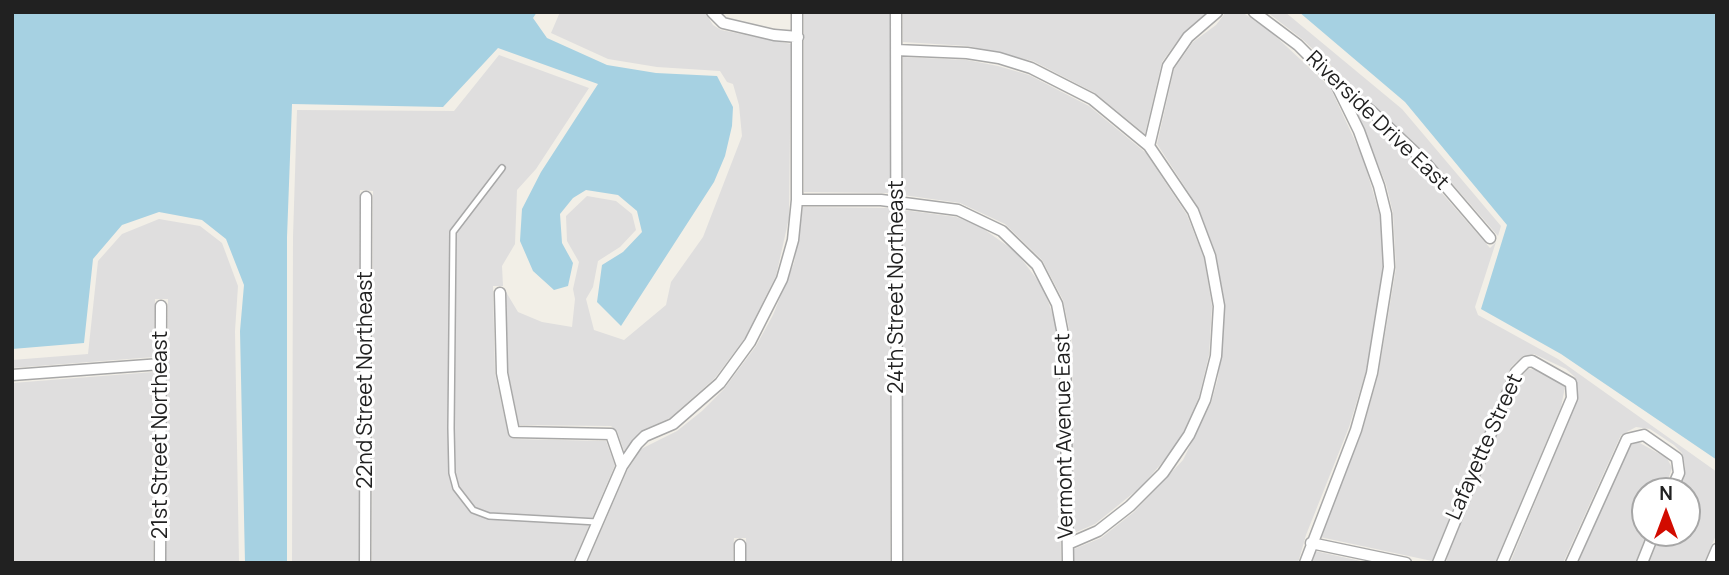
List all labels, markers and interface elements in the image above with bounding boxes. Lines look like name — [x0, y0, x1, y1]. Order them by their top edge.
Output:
street label: Riverside Drive East — [1300, 46, 1454, 196]
street label: 24th Street Northeast — [884, 180, 910, 394]
street label: 22nd Street Northeast — [353, 271, 379, 489]
street label: 21st Street Northeast — [148, 331, 174, 539]
street label: Vermont Avenue East — [1051, 333, 1079, 539]
street label: Lafayette Street — [1442, 370, 1528, 524]
north arrow — [1631, 477, 1701, 547]
text: N — [1659, 480, 1673, 506]

